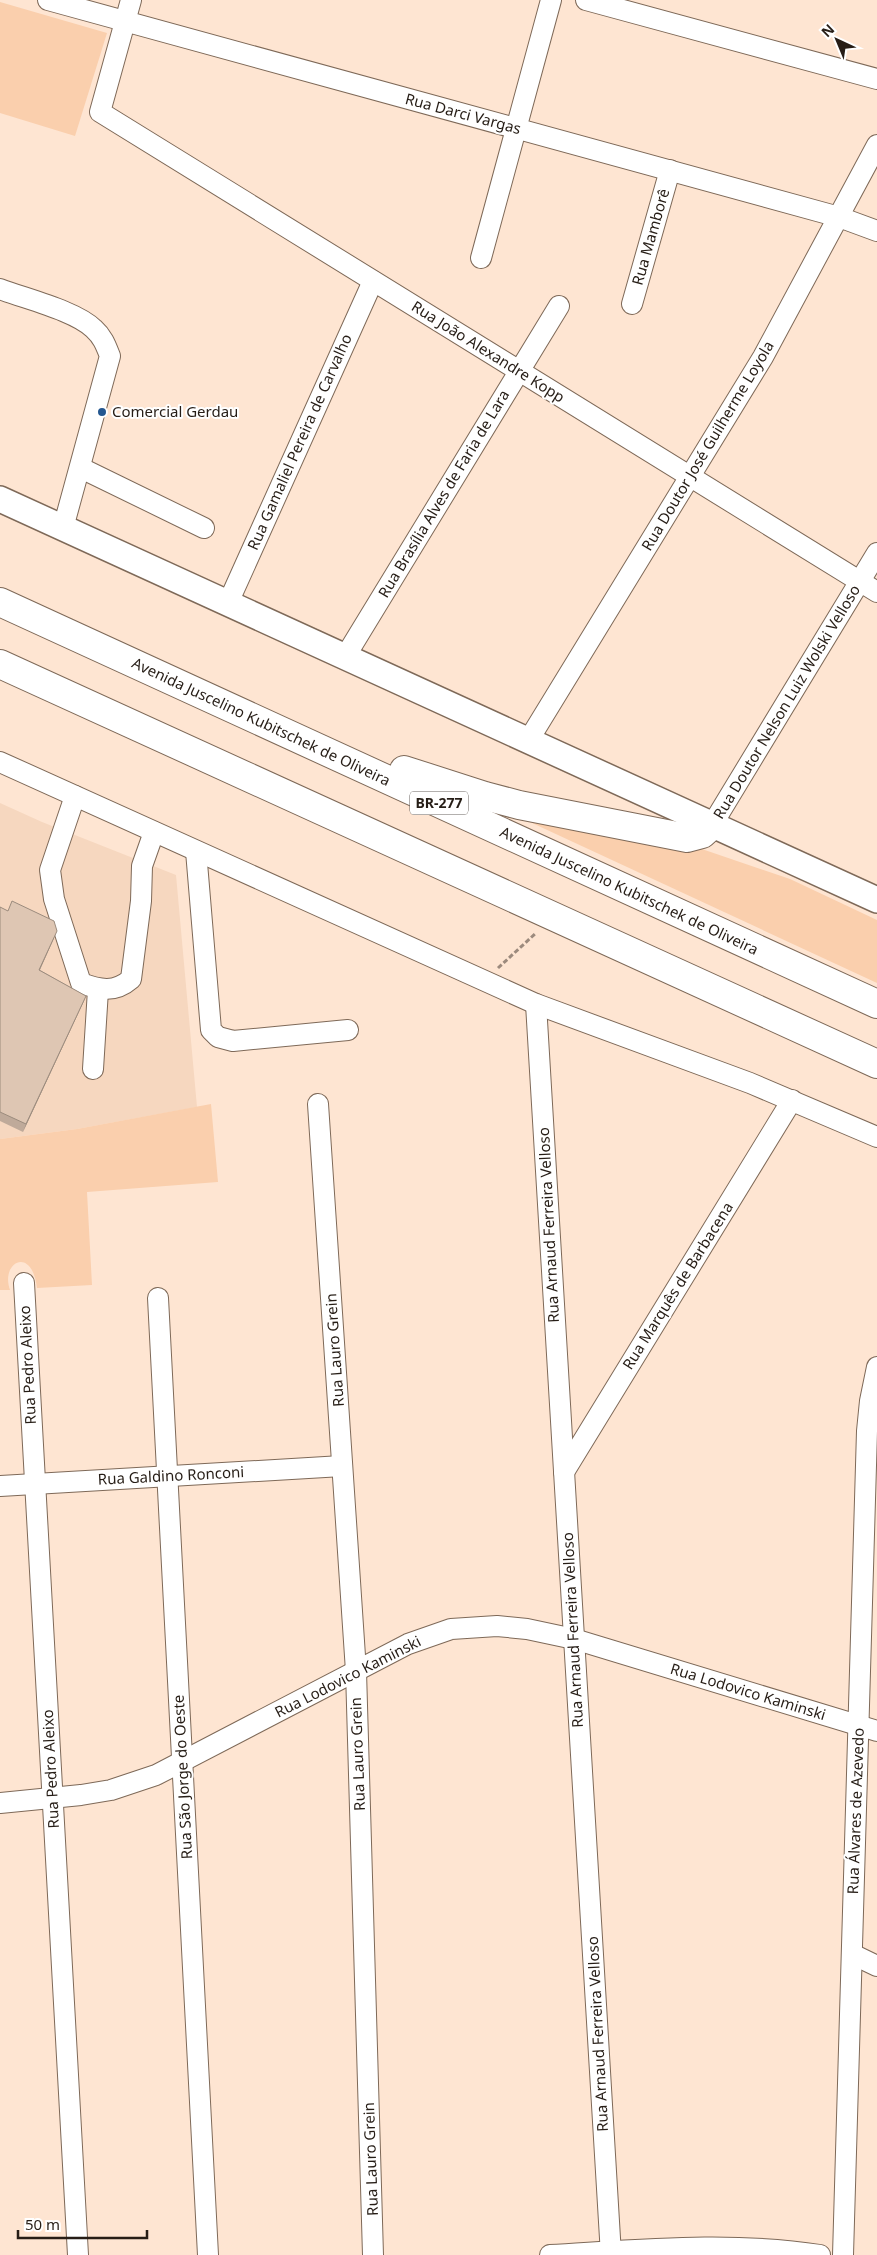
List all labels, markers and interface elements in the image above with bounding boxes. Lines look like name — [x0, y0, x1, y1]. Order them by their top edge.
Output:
north arrow — [812, 15, 862, 65]
text: N — [817, 19, 838, 41]
street label: Rua Darci Vargas — [403, 88, 523, 138]
street label: Rua Mamborê — [627, 186, 673, 287]
street label: Rua João Alexandre Kopp — [408, 296, 569, 407]
street label: Rua Gamaliel Pereira de Carvalho — [242, 330, 356, 553]
street label: Rua Doutor José Guilherme Loyola — [636, 337, 778, 554]
street label: Rua Brasília Alves de Faria de Lara — [373, 386, 513, 601]
place label: Comercial Gerdau — [112, 401, 238, 421]
marker: Comercial Gerdau — [96, 406, 108, 418]
street label: Rua Doutor Nelson Luiz Wolski Velloso — [708, 581, 864, 822]
street label: Avenida Juscelino Kubitschek de Oliveira — [129, 652, 394, 790]
road number: BR-277 — [410, 791, 468, 814]
street label: Avenida Juscelino Kubitschek de Oliveira — [497, 821, 762, 959]
street label: Rua Arnaud Ferreira Velloso — [533, 1127, 563, 1323]
street label: Rua Marquês de Barbacena — [617, 1198, 737, 1373]
street label: Rua Lauro Grein — [320, 1293, 348, 1408]
street label: Rua Pedro Aleixo — [14, 1305, 40, 1425]
street label: Rua Galdino Ronconi — [97, 1461, 245, 1489]
street label: Rua Arnaud Ferreira Velloso — [557, 1532, 587, 1728]
street label: Rua Lodovico Kaminski — [271, 1631, 424, 1722]
street label: Rua Lodovico Kaminski — [668, 1658, 828, 1724]
street label: Rua São Jorge do Oeste — [168, 1694, 196, 1860]
street label: Rua Lauro Grein — [345, 1697, 369, 1811]
street label: Rua Pedro Aleixo — [37, 1709, 63, 1829]
street label: Rua Álvares de Azevedo — [842, 1727, 868, 1895]
street label: Rua Arnaud Ferreira Velloso — [582, 1936, 612, 2132]
street label: Rua Lauro Grein — [358, 2102, 382, 2216]
scale bar — [18, 2208, 146, 2240]
text: 50 m — [25, 2214, 60, 2234]

